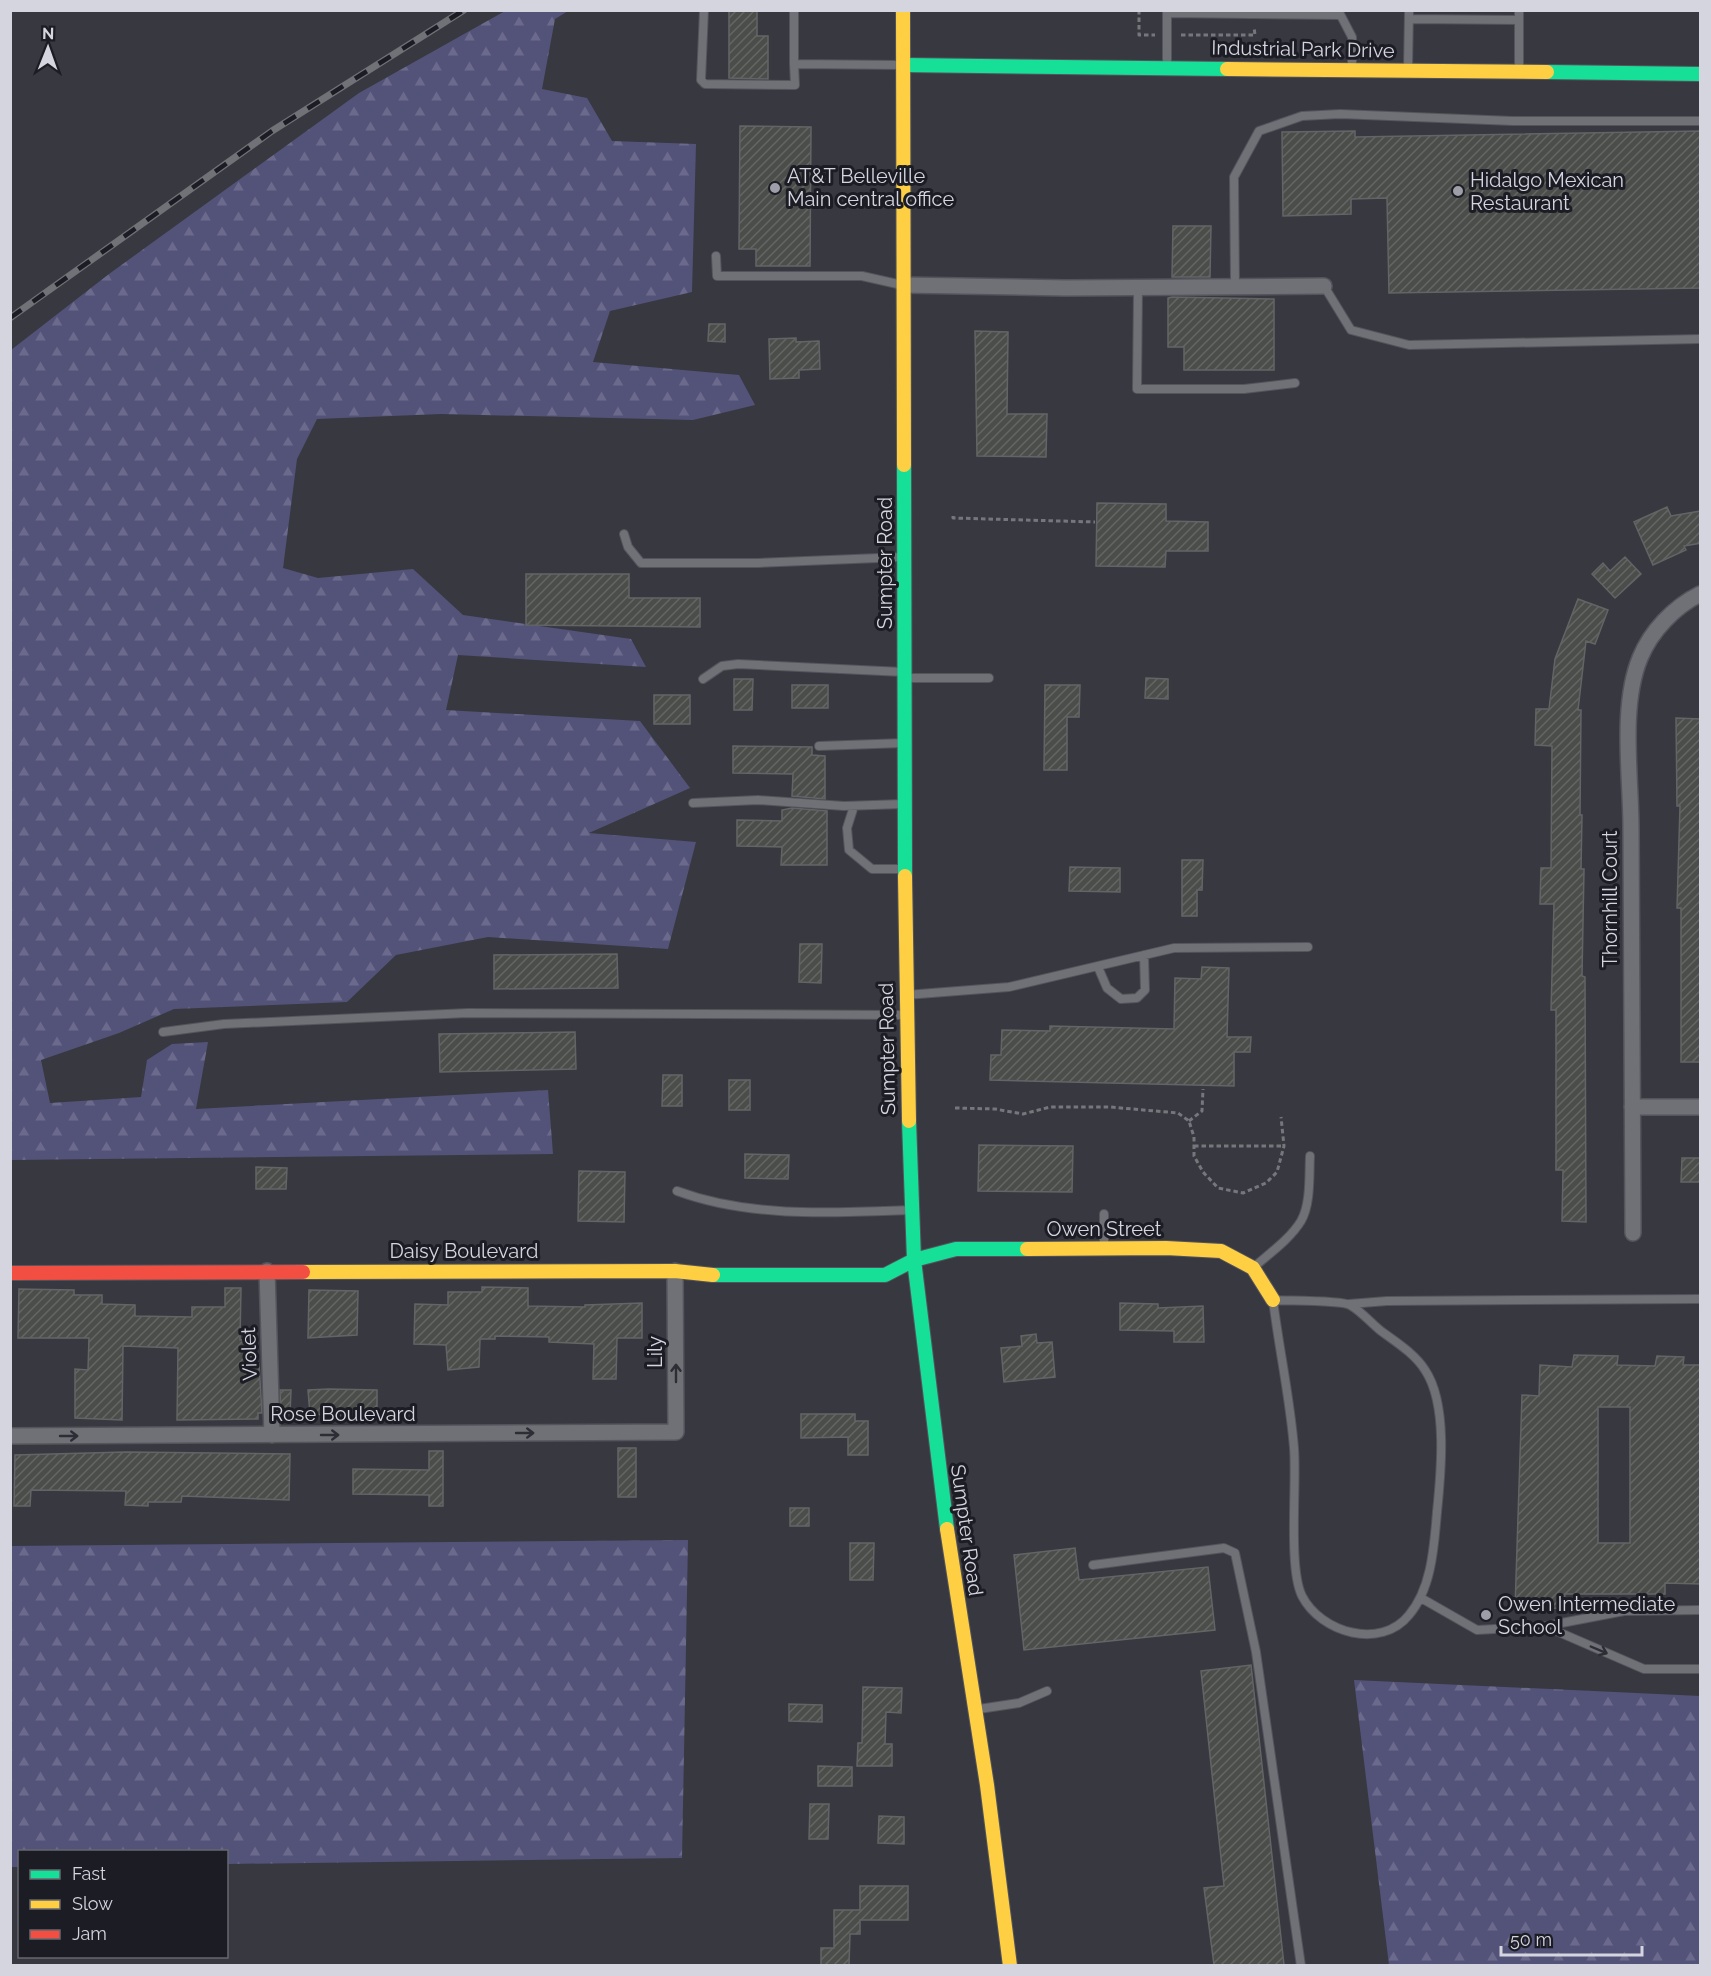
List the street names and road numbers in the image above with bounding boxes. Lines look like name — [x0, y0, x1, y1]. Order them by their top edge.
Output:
street label: Industrial Park Drive — [1211, 35, 1395, 63]
street label: Sumpter Road — [873, 497, 897, 629]
street label: Thornhill Court — [1598, 830, 1622, 968]
street label: Sumpter Road — [874, 983, 900, 1115]
street label: Owen Street — [1047, 1217, 1162, 1241]
street label: Daisy Boulevard — [390, 1239, 538, 1263]
street label: Violet — [236, 1326, 262, 1381]
street label: Lily — [643, 1336, 667, 1368]
street label: Rose Boulevard — [270, 1402, 416, 1426]
street label: Sumpter Road — [946, 1463, 988, 1597]

